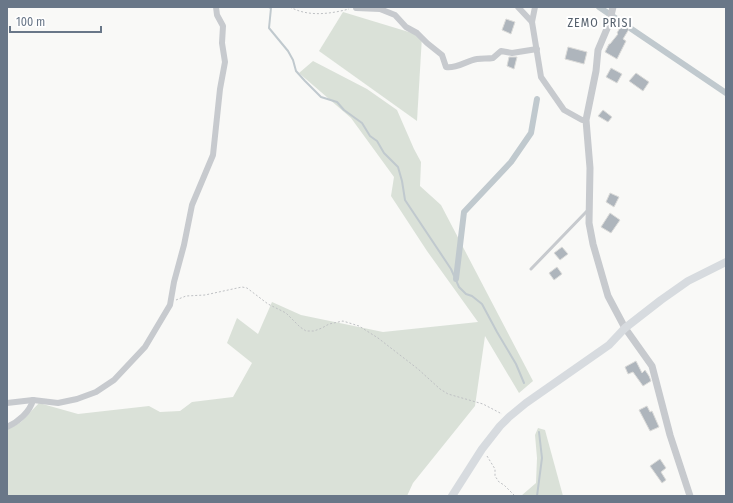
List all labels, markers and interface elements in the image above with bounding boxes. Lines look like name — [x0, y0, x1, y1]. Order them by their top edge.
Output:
scale bar — [10, 8, 101, 34]
text: 100 m — [16, 15, 45, 29]
district label: ZEMO PRISI — [567, 16, 633, 30]

